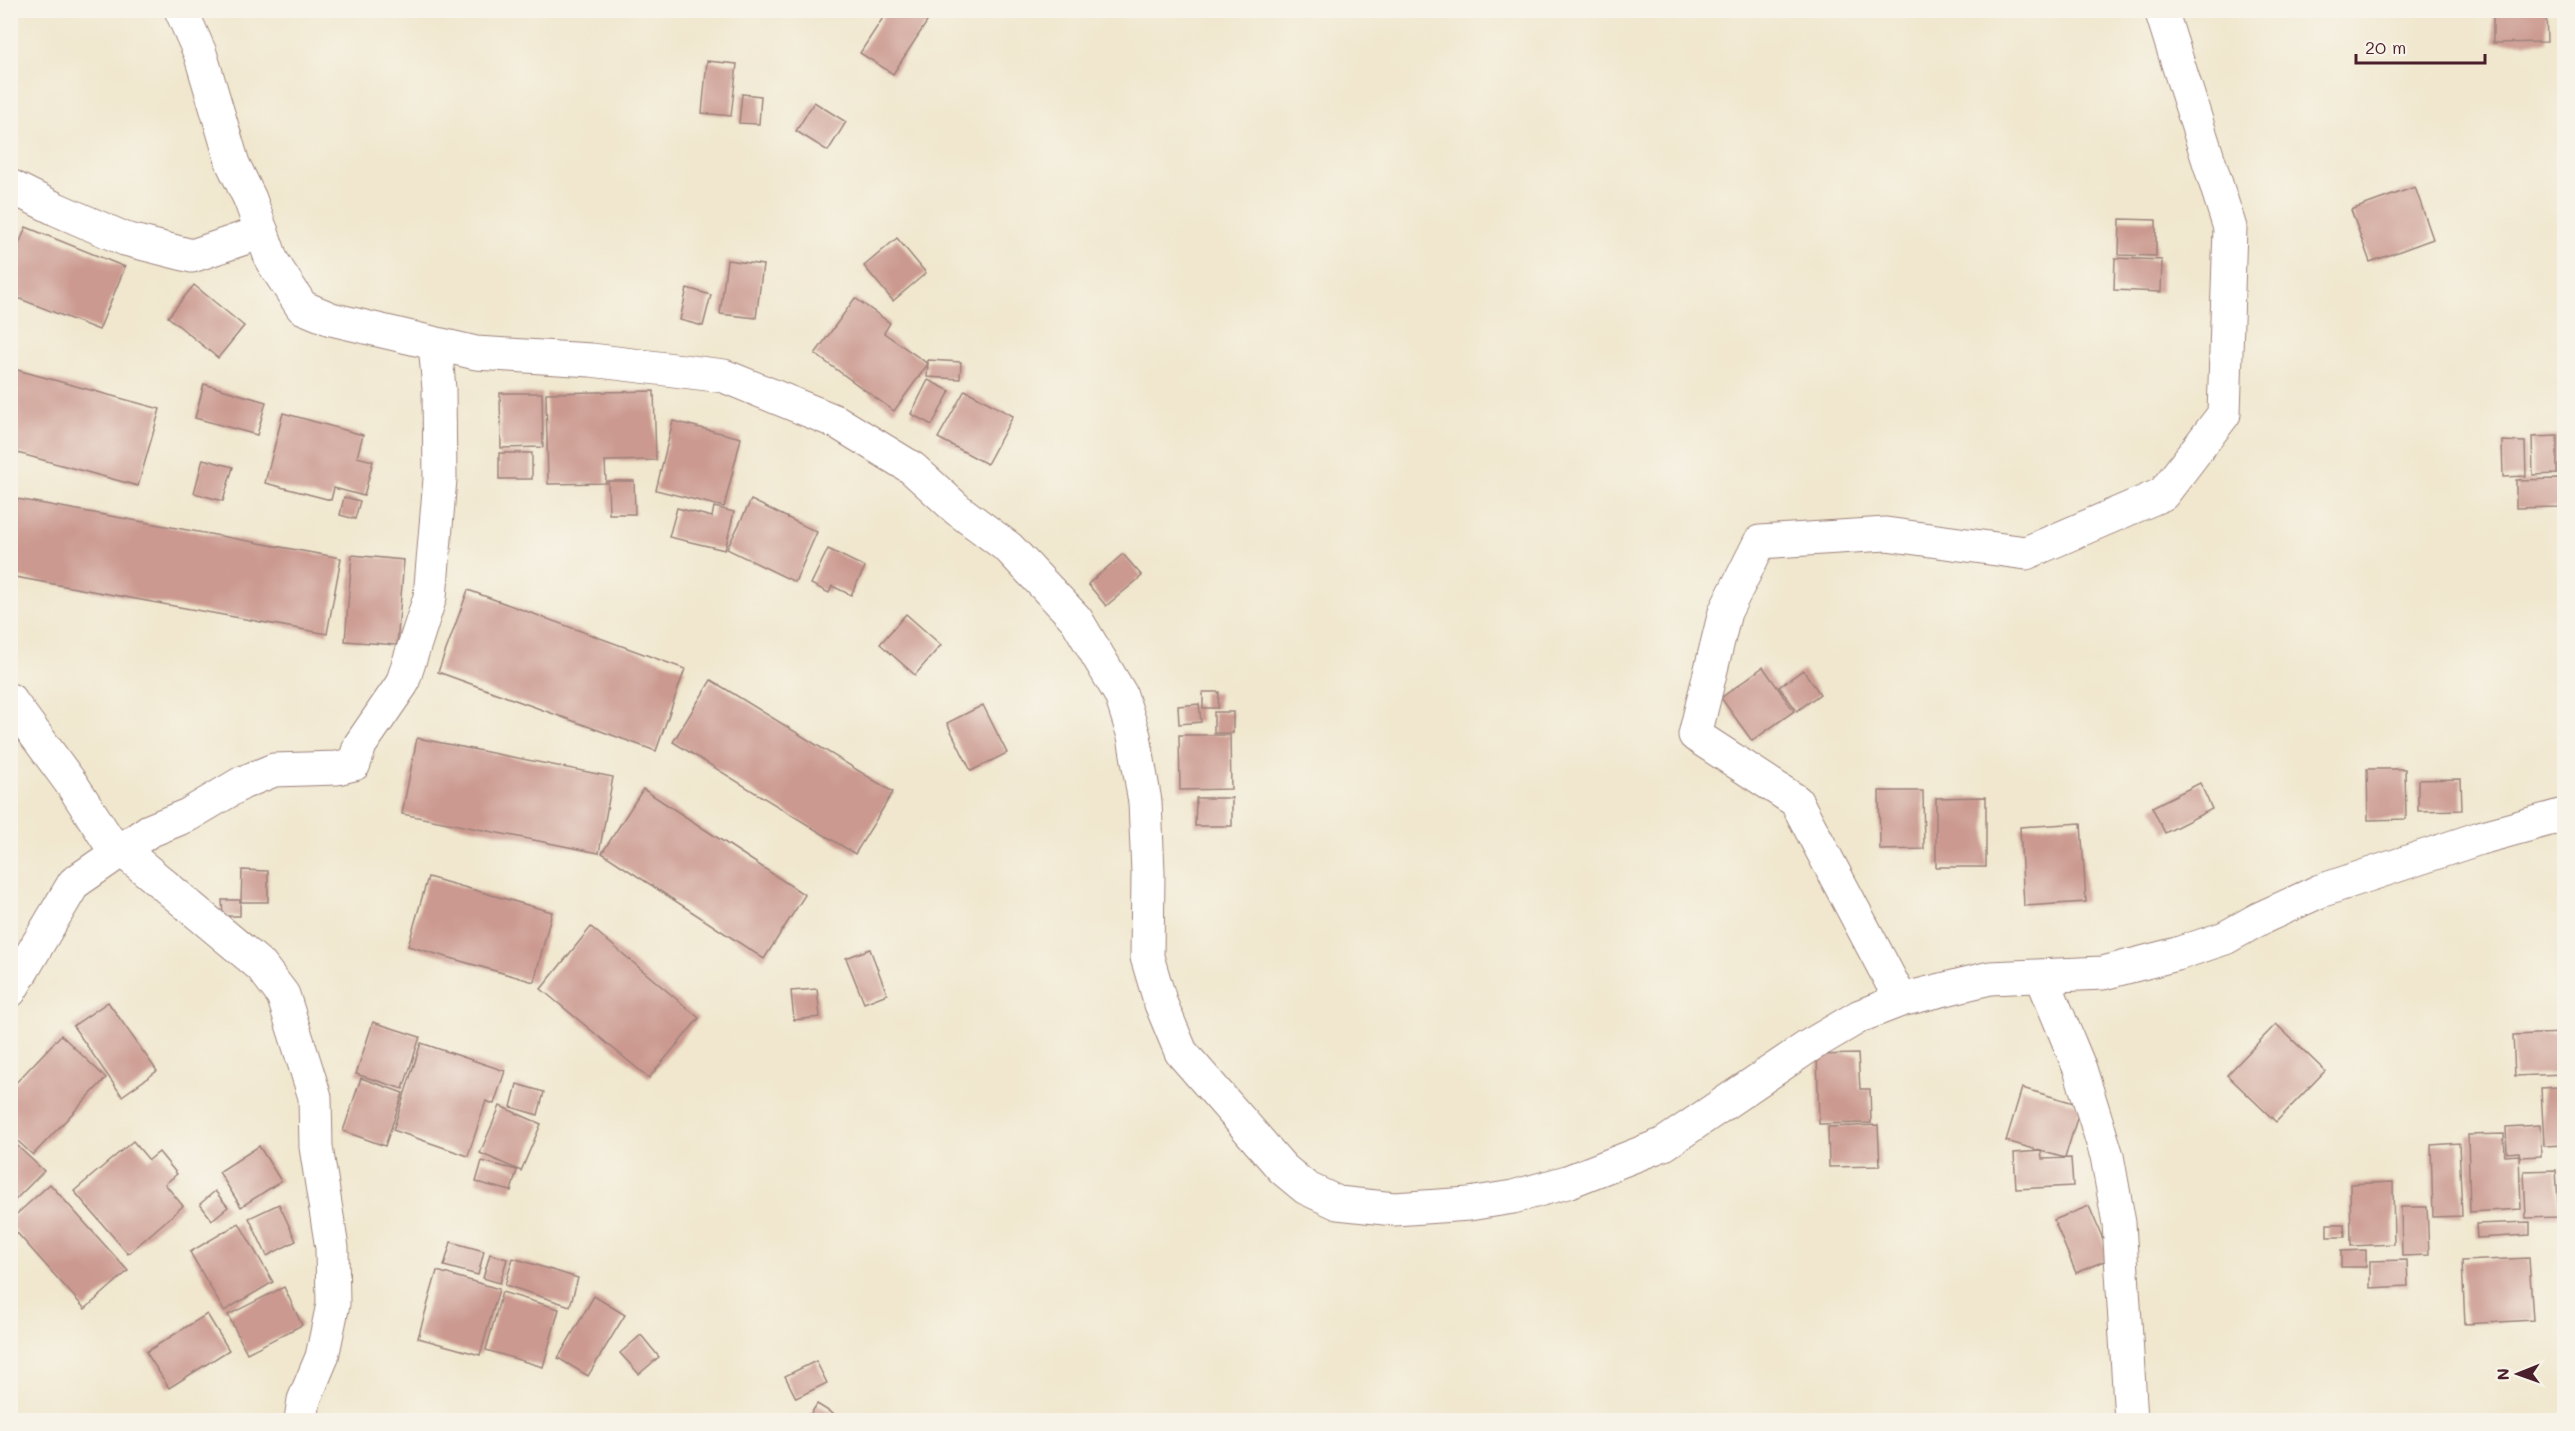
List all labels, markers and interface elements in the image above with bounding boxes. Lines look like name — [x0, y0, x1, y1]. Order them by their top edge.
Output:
scale bar — [2356, 27, 2485, 65]
text: 20 m — [2365, 35, 2406, 59]
north arrow — [2488, 1344, 2548, 1404]
text: N — [2492, 1368, 2513, 1381]

